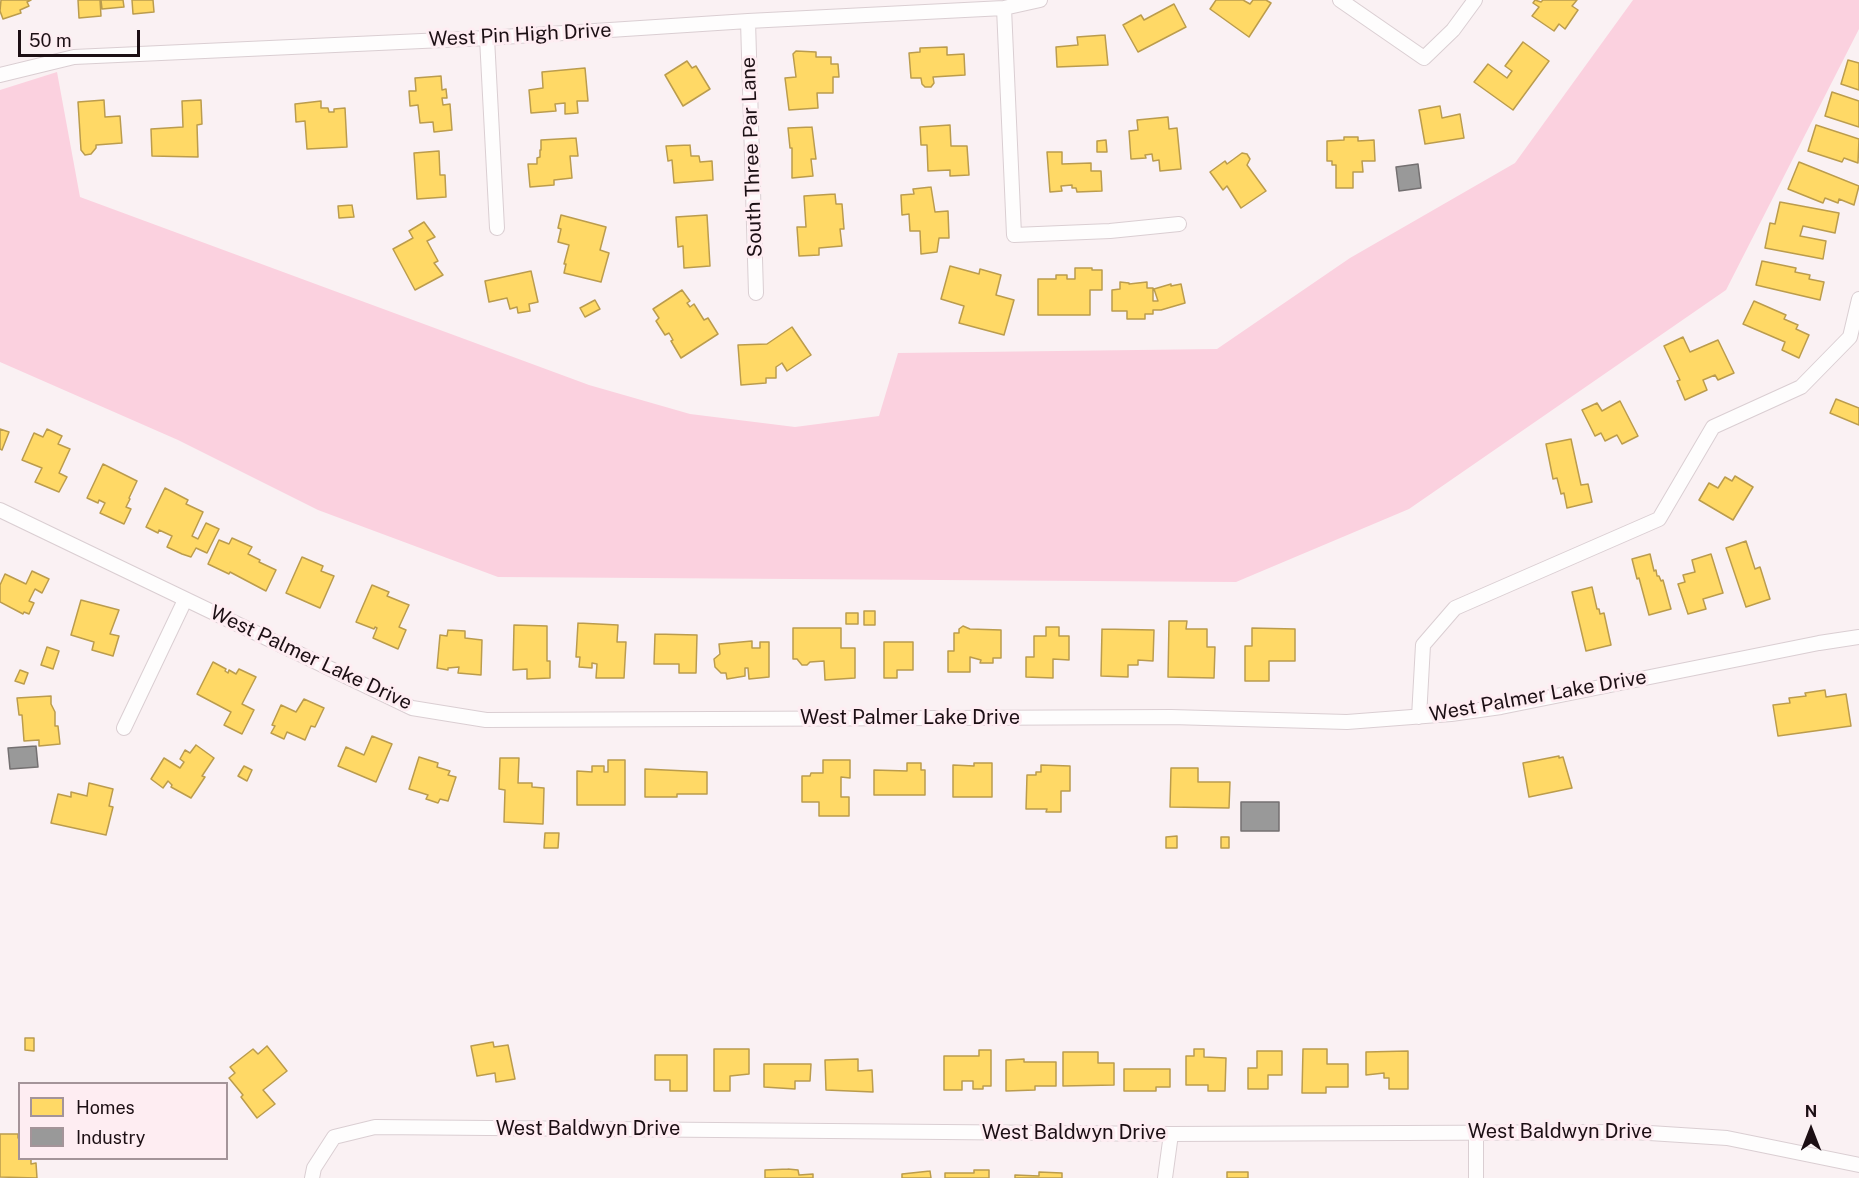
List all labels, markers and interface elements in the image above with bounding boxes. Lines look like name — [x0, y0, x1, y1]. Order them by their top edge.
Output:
scale bar — [21, 18, 142, 56]
street label: West Pin High Drive — [428, 18, 612, 52]
text: 50 m — [29, 30, 72, 51]
street label: South Three Par Lane — [737, 56, 767, 258]
street label: West Palmer Lake Drive — [206, 601, 416, 715]
street label: West Palmer Lake Drive — [1428, 665, 1648, 727]
street label: West Palmer Lake Drive — [800, 706, 1020, 730]
legend — [18, 1082, 228, 1160]
text: Homes — [76, 1097, 135, 1118]
north arrow — [1781, 1100, 1841, 1160]
text: N — [1805, 1102, 1817, 1121]
street label: West Baldwyn Drive — [496, 1117, 680, 1141]
street label: West Baldwyn Drive — [1468, 1120, 1652, 1144]
street label: West Baldwyn Drive — [982, 1121, 1166, 1145]
text: Industry — [76, 1127, 145, 1148]

